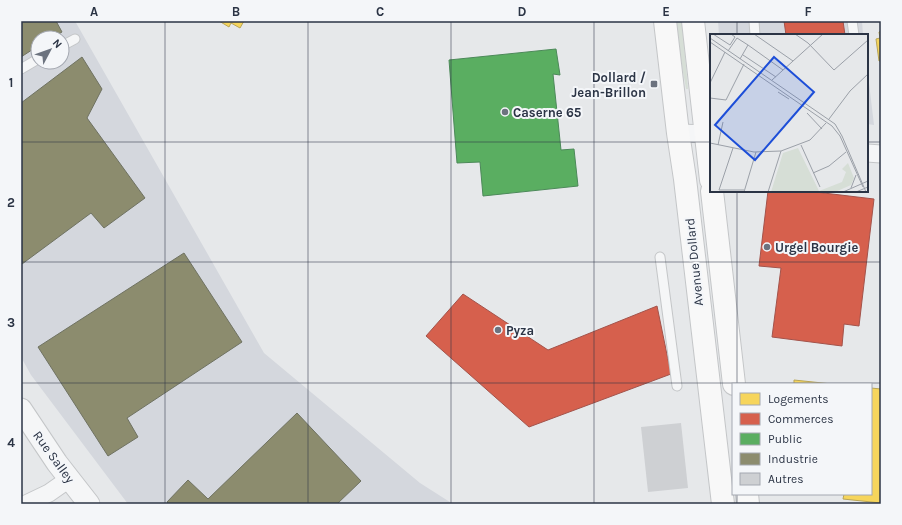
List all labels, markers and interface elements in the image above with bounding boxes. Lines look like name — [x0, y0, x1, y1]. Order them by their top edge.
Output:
text: A — [90, 4, 98, 19]
text: B — [232, 4, 240, 19]
text: C — [376, 4, 384, 19]
text: D — [518, 4, 527, 19]
text: E — [662, 4, 670, 19]
text: F — [804, 4, 812, 19]
north arrow — [30, 30, 70, 70]
inset map — [710, 34, 868, 192]
text: N — [50, 37, 65, 51]
place label: Dollard / Jean-Brillon — [572, 70, 646, 100]
text: 1 — [9, 75, 13, 90]
marker: Dollard / Jean-Brillon — [649, 79, 659, 89]
place label: Caserne 65 — [513, 105, 582, 120]
marker: Caserne 65 — [500, 107, 510, 117]
text: 2 — [7, 195, 15, 210]
street label: Avenue Dollard — [682, 217, 706, 307]
place label: Urgel Bourgie — [775, 240, 858, 255]
marker: Urgel Bourgie — [762, 242, 772, 252]
text: 3 — [7, 315, 15, 330]
place label: Pyza — [506, 323, 534, 338]
marker: Pyza — [493, 325, 503, 335]
legend — [732, 383, 872, 495]
text: Logements — [768, 392, 829, 406]
text: Commerces — [768, 412, 834, 426]
street label: Rue Salley — [30, 428, 78, 486]
text: Public — [768, 432, 802, 446]
text: 4 — [7, 435, 15, 450]
text: Industrie — [768, 452, 818, 466]
text: Autres — [768, 472, 803, 486]

